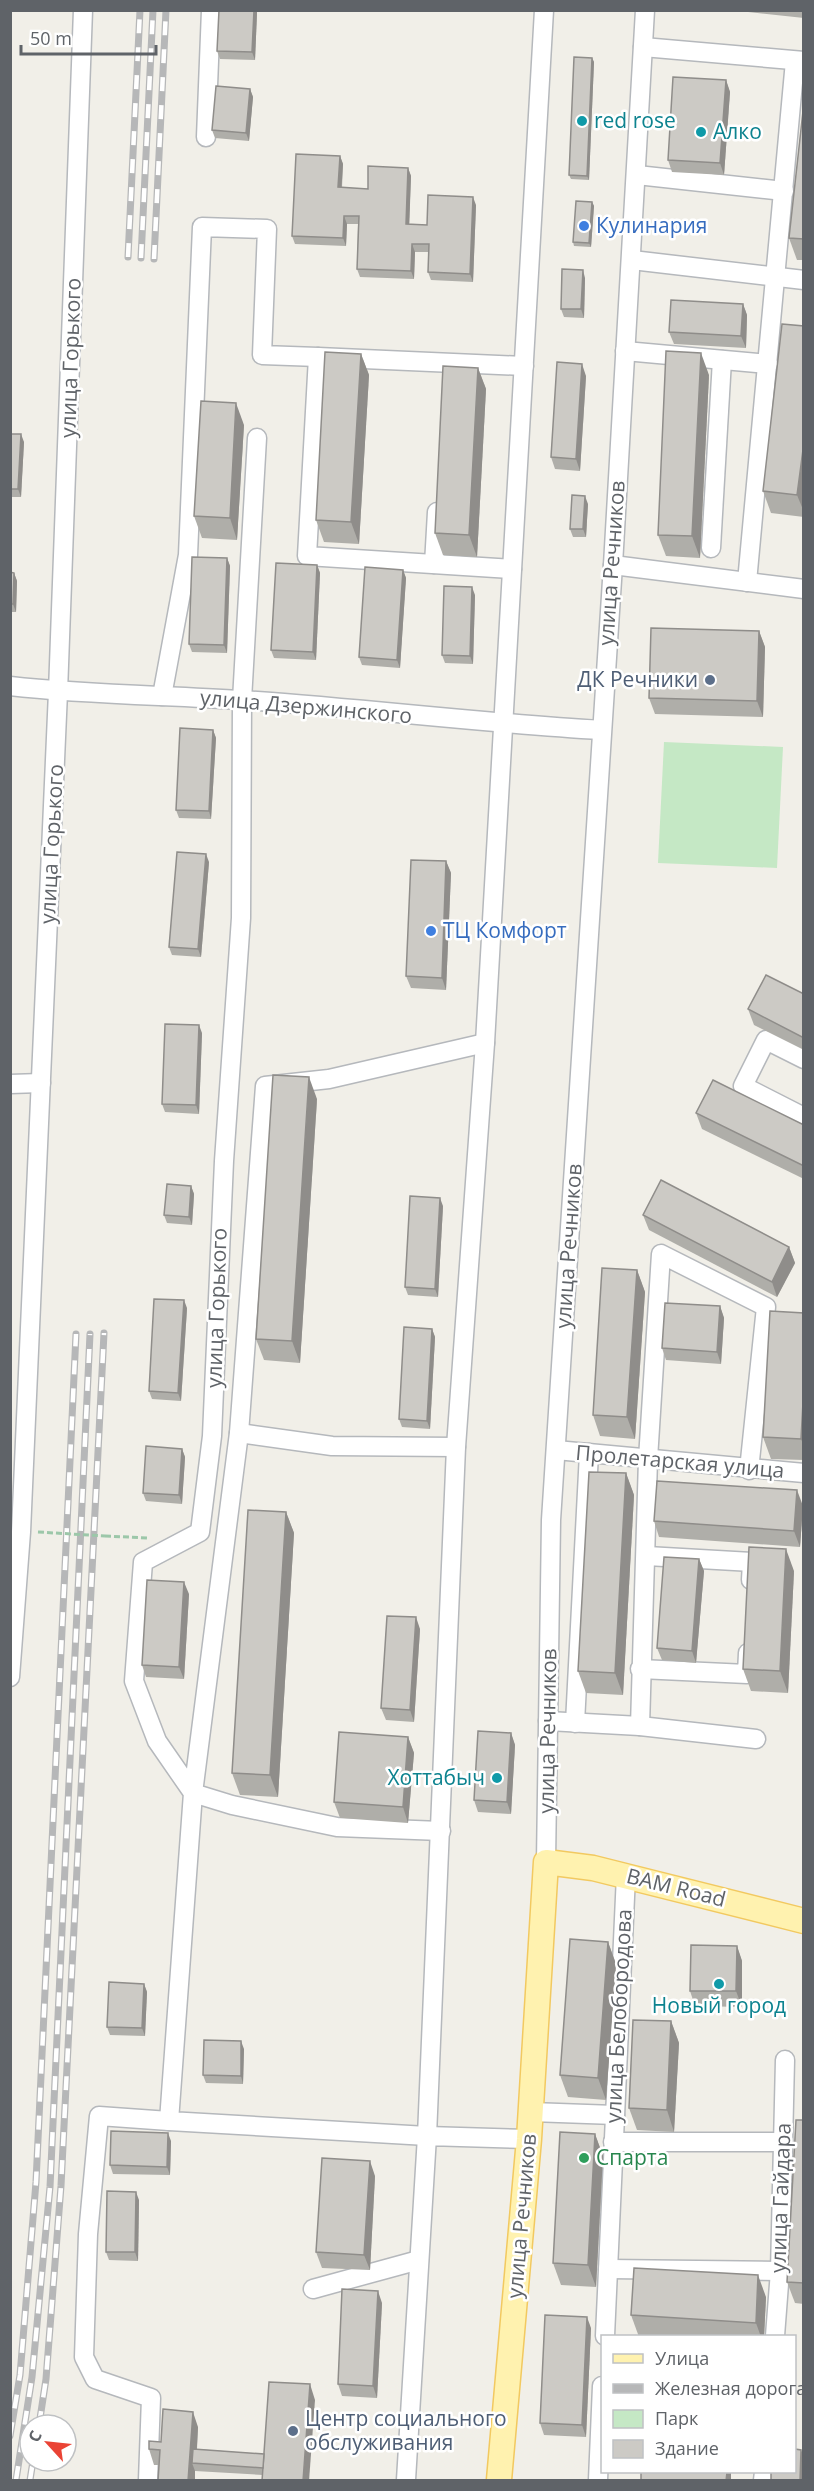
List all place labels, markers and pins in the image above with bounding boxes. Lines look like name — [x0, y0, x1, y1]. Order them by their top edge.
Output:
place label: red rose — [594, 106, 676, 134]
marker: red rose — [575, 114, 589, 128]
place label: Алко — [713, 117, 762, 145]
marker: Алко — [694, 125, 708, 139]
place label: Кулинария — [596, 211, 707, 239]
marker: Кулинария — [577, 219, 591, 233]
place label: ДК Речники — [577, 665, 698, 693]
marker: ДК Речники — [703, 673, 717, 687]
place label: ТЦ Комфорт — [443, 916, 567, 944]
marker: ТЦ Комфорт — [424, 924, 438, 938]
place label: Хоттабыч — [387, 1763, 485, 1791]
marker: Хоттабыч — [490, 1771, 504, 1785]
marker: Новый город — [712, 1977, 726, 1991]
place label: Новый город — [652, 1991, 786, 2019]
place label: Спарта — [596, 2143, 668, 2171]
marker: Спарта — [577, 2151, 591, 2165]
place label: Центр социального обслуживания — [305, 2404, 507, 2456]
marker: Центр социального обслуживания — [286, 2424, 300, 2438]

